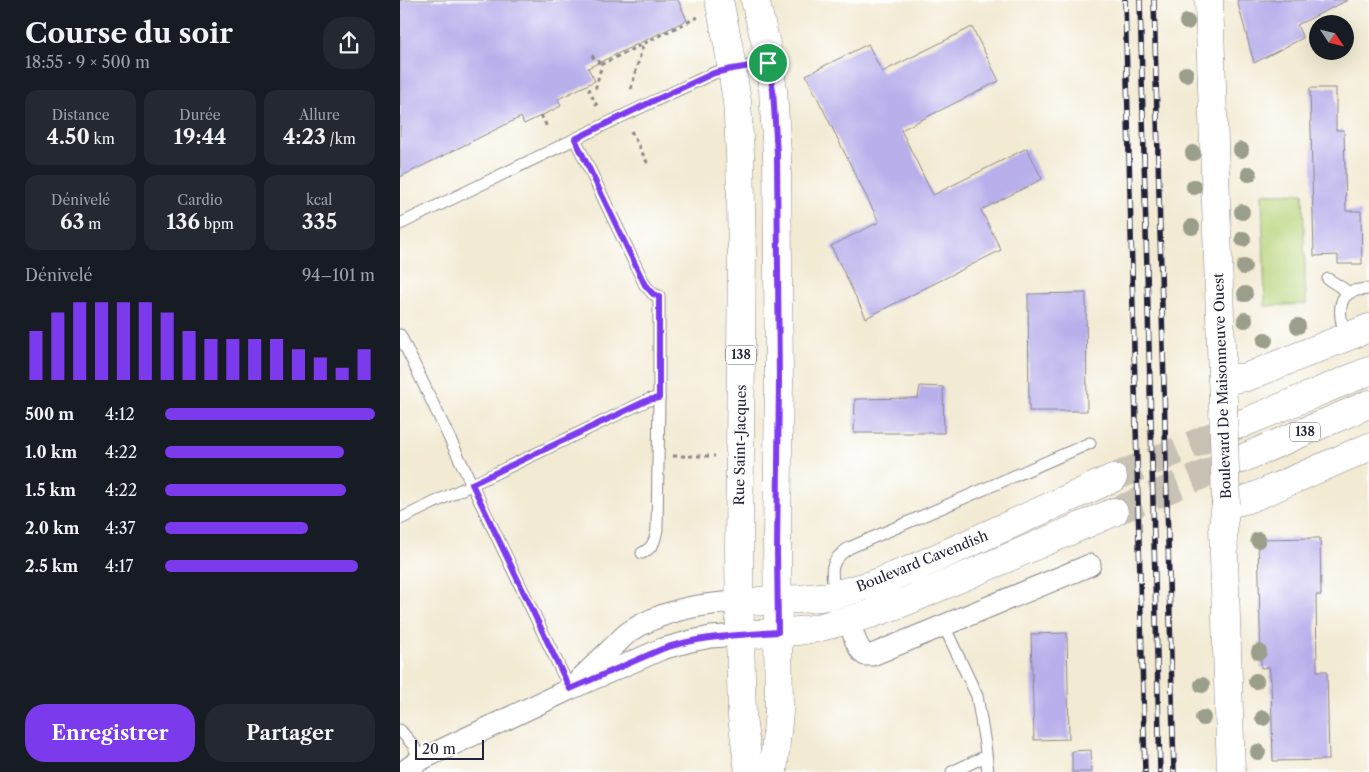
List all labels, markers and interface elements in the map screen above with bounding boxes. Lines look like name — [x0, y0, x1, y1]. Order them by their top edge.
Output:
north arrow — [1309, 15, 1354, 60]
map controls — [1309, 15, 1354, 60]
text: Course du soir — [25, 16, 233, 50]
button: share — [323, 17, 375, 69]
pin — [747, 42, 789, 84]
icon: arrive — [754, 49, 782, 77]
text: 18:55 · 9 × 500 m — [25, 52, 150, 72]
text: Distance — [52, 106, 110, 124]
text: Durée — [179, 106, 221, 124]
text: Allure — [299, 106, 340, 124]
text: 4.50 — [47, 124, 90, 149]
text: 19:44 — [173, 124, 227, 149]
text: 4:23 — [283, 124, 326, 149]
text: km — [90, 130, 115, 148]
text: /km — [326, 130, 356, 148]
text: Dénivelé — [51, 191, 110, 209]
text: Cardio — [177, 191, 223, 209]
text: kcal — [306, 191, 333, 209]
text: 63 — [60, 209, 84, 234]
text: 136 — [166, 209, 200, 234]
text: 335 — [302, 209, 337, 234]
text: m — [84, 215, 101, 233]
text: bpm — [200, 215, 234, 233]
text: Dénivelé — [25, 265, 93, 285]
text: 94–101 m — [302, 265, 375, 285]
street label: Boulevard De Maisonneuve Ouest — [1209, 273, 1235, 499]
road number: 138 — [726, 346, 756, 364]
street label: Rue Saint-Jacques — [730, 384, 750, 506]
text: 500 m — [25, 404, 74, 424]
text: 4:12 — [105, 404, 135, 424]
road number: 138 — [1290, 422, 1320, 442]
text: 1.0 km — [25, 442, 77, 462]
text: 4:22 — [105, 442, 137, 462]
text: 1.5 km — [25, 480, 76, 500]
text: 4:22 — [105, 480, 137, 500]
text: 2.0 km — [25, 518, 79, 538]
text: 4:37 — [105, 518, 135, 538]
street label: Boulevard Cavendish — [853, 526, 991, 596]
text: 2.5 km — [25, 556, 78, 576]
text: 4:17 — [105, 556, 133, 576]
button: Enregistrer — [25, 704, 195, 762]
button: Partager — [205, 704, 375, 762]
scale bar — [415, 737, 484, 760]
text: 20 m — [422, 740, 456, 758]

